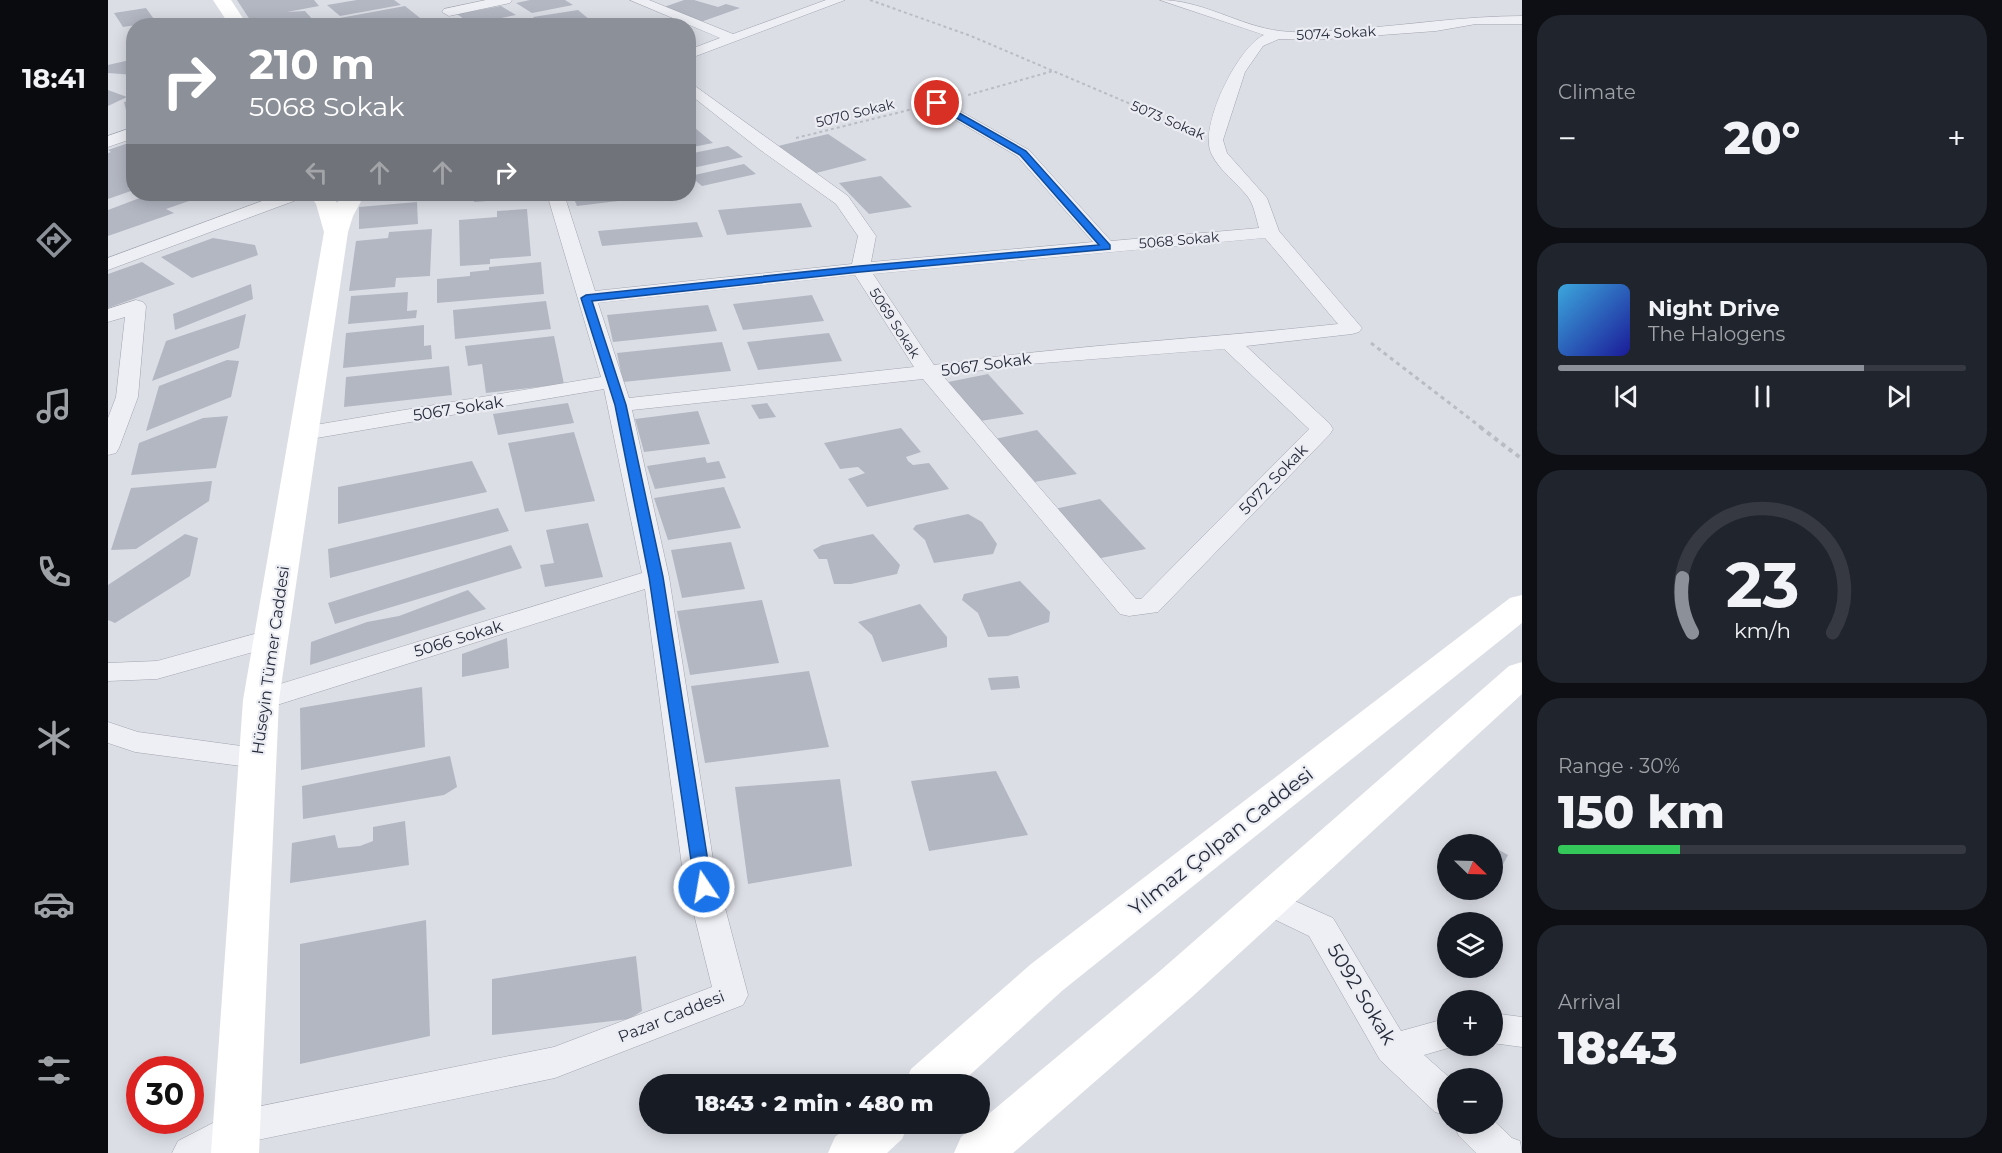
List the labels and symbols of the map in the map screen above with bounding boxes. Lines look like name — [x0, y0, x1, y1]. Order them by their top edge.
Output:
street label: 5074 Sokak — [1296, 22, 1377, 44]
pin — [911, 77, 962, 128]
street label: 5070 Sokak — [814, 94, 897, 131]
street label: 5073 Sokak — [1128, 96, 1208, 144]
street label: 5068 Sokak — [1138, 227, 1221, 252]
street label: 5069 Sokak — [866, 284, 925, 362]
street label: 5067 Sokak — [940, 349, 1033, 380]
street label: 5067 Sokak — [412, 392, 505, 425]
street label: 5072 Sokak — [1235, 440, 1312, 519]
street label: Hüseyin Tümer Caddesi — [248, 565, 293, 756]
street label: 5066 Sokak — [412, 616, 505, 661]
street label: Yılmaz Çolpan Caddesi — [1124, 762, 1318, 920]
north arrow — [1437, 834, 1503, 900]
position arrow — [672, 855, 736, 919]
street label: 5092 Sokak — [1322, 939, 1402, 1049]
street label: Pazar Caddesi — [615, 986, 727, 1046]
speed limit sign: 30 — [126, 1056, 204, 1134]

